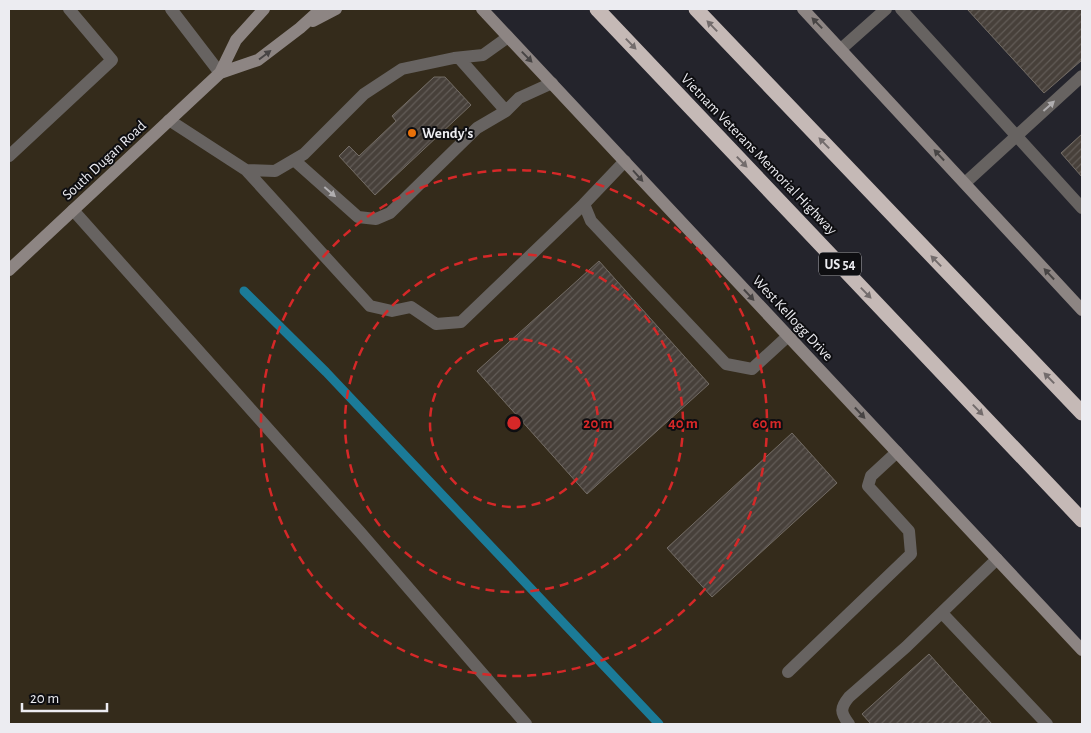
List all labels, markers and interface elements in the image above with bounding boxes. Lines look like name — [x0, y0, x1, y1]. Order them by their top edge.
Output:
one-way arrow — [811, 17, 823, 29]
one-way arrow — [706, 20, 718, 32]
one-way arrow — [624, 38, 636, 50]
one-way arrow — [259, 50, 272, 60]
one-way arrow — [521, 50, 533, 62]
street label: Vietnam Veterans Memorial Highway — [678, 71, 840, 238]
one-way arrow — [1043, 100, 1055, 112]
street label: South Dugan Road — [60, 118, 149, 203]
place label: Wendy's — [422, 126, 473, 141]
marker: Wendy's — [406, 127, 418, 139]
one-way arrow — [818, 138, 830, 150]
one-way arrow — [933, 150, 945, 162]
one-way arrow — [736, 156, 748, 168]
one-way arrow — [632, 169, 644, 181]
one-way arrow — [324, 186, 336, 198]
road number: US 54 — [819, 252, 861, 276]
one-way arrow — [930, 255, 942, 267]
one-way arrow — [1043, 269, 1055, 281]
street label: West Kellogg Drive — [750, 273, 836, 364]
one-way arrow — [860, 286, 872, 298]
one-way arrow — [743, 288, 755, 300]
one-way arrow — [1043, 372, 1055, 384]
one-way arrow — [972, 404, 984, 416]
one-way arrow — [854, 406, 866, 418]
centre of rings — [505, 414, 523, 432]
text: 20 m — [583, 416, 613, 431]
text: 40 m — [668, 416, 698, 431]
text: 60 m — [752, 416, 782, 431]
scale bar — [22, 680, 108, 712]
text: 20 m — [30, 691, 59, 706]

